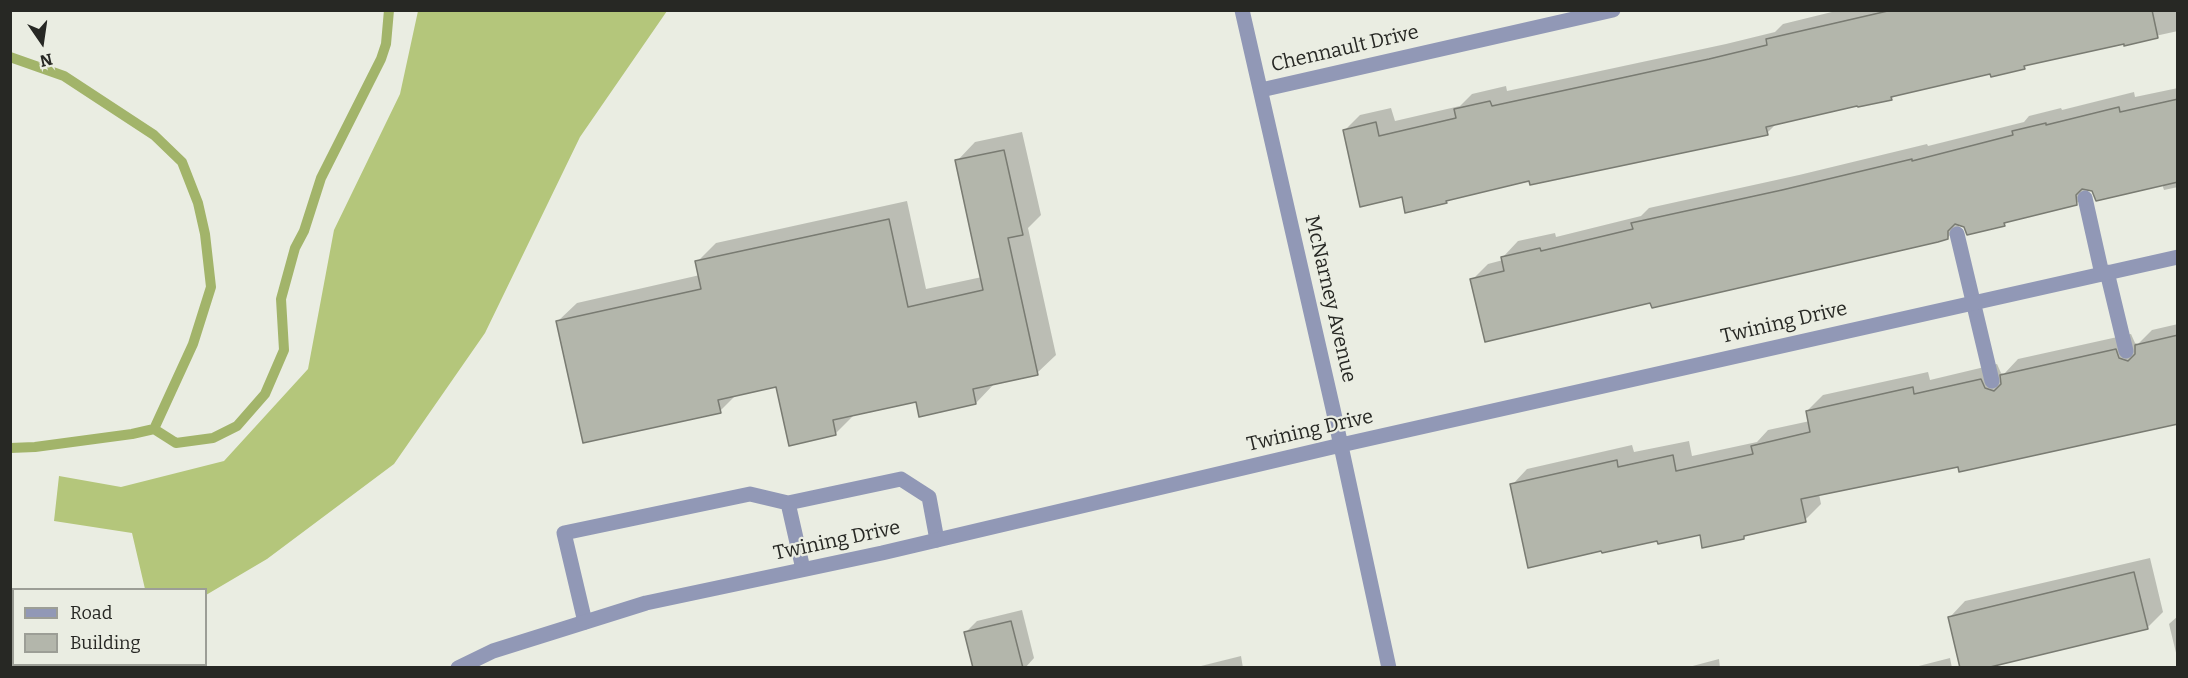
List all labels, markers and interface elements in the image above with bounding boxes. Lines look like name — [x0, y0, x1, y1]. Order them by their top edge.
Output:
north arrow — [12, 12, 72, 72]
street label: Chennault Drive — [1269, 20, 1421, 78]
text: N — [38, 49, 54, 71]
street label: McNarney Avenue — [1299, 213, 1361, 385]
street label: Twining Drive — [1718, 297, 1850, 349]
street label: Twining Drive — [1244, 405, 1376, 457]
street label: Twining Drive — [771, 516, 903, 566]
legend — [12, 588, 207, 666]
text: Road — [70, 602, 112, 624]
text: Building — [70, 632, 141, 654]

